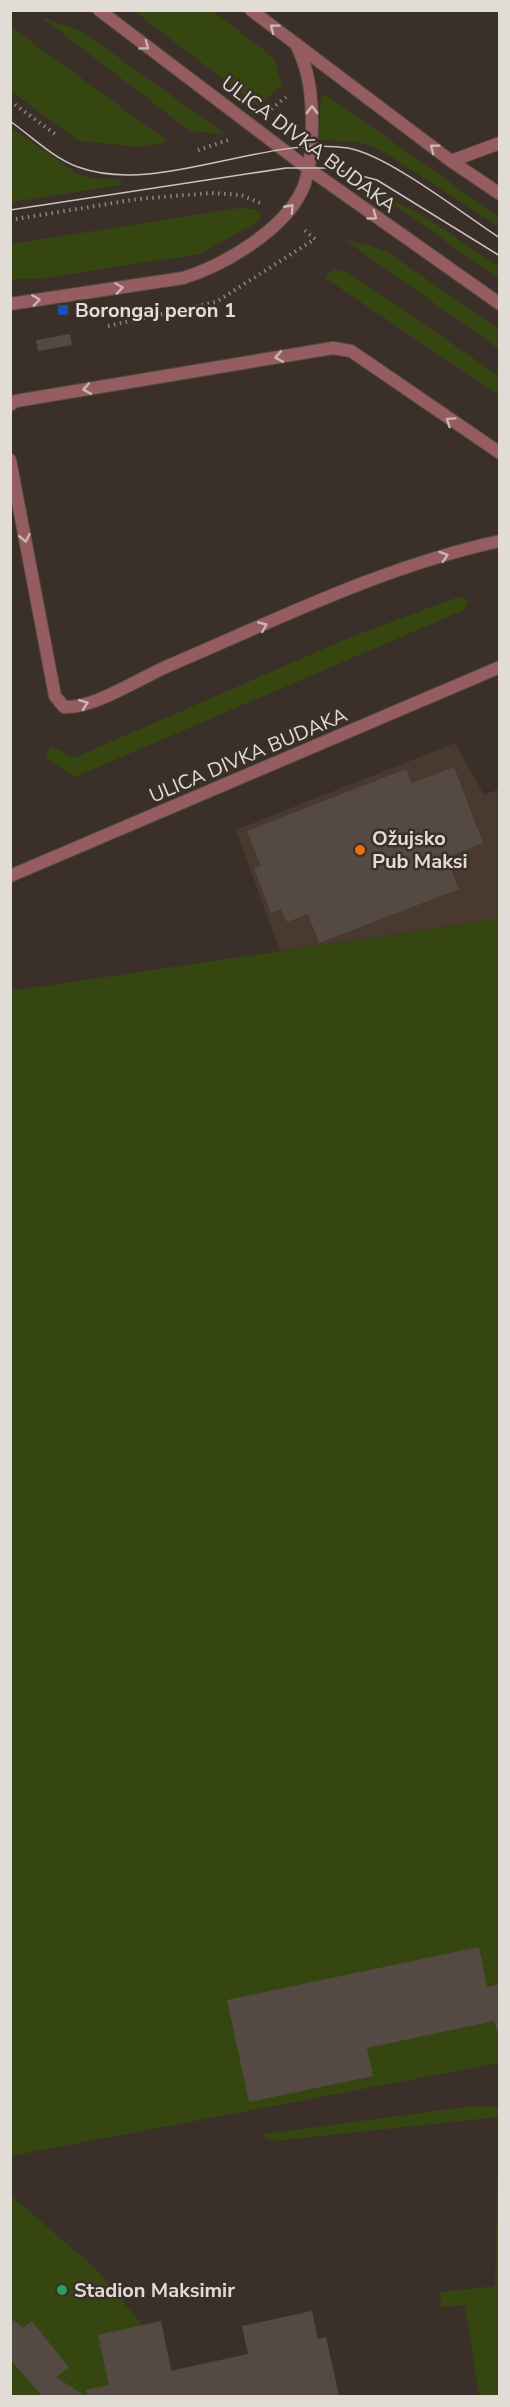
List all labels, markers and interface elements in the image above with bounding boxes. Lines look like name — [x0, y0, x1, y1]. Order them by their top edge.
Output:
one-way arrow — [269, 24, 280, 35]
one-way arrow — [139, 39, 150, 50]
street label: ULICA DIVKA BUDAKA — [216, 70, 402, 219]
one-way arrow — [305, 106, 318, 115]
one-way arrow — [430, 145, 441, 156]
one-way arrow — [283, 204, 294, 215]
one-way arrow — [367, 209, 378, 220]
one-way arrow — [114, 282, 123, 294]
one-way arrow — [31, 294, 40, 307]
place label: Borongaj peron 1 — [75, 297, 236, 324]
marker: Borongaj peron 1 — [56, 303, 70, 317]
one-way arrow — [274, 350, 284, 363]
one-way arrow — [82, 382, 92, 395]
one-way arrow — [446, 417, 457, 428]
one-way arrow — [18, 533, 31, 543]
one-way arrow — [438, 550, 449, 563]
one-way arrow — [256, 621, 267, 633]
one-way arrow — [78, 699, 89, 711]
street label: ULICA DIVKA BUDAKA — [145, 701, 352, 809]
place label: Ožujsko Pub Maksi — [372, 825, 468, 875]
marker: Ožujsko Pub Maksi — [353, 843, 367, 857]
place label: Stadion Maksimir — [74, 2277, 235, 2304]
marker: Stadion Maksimir — [55, 2283, 69, 2297]

